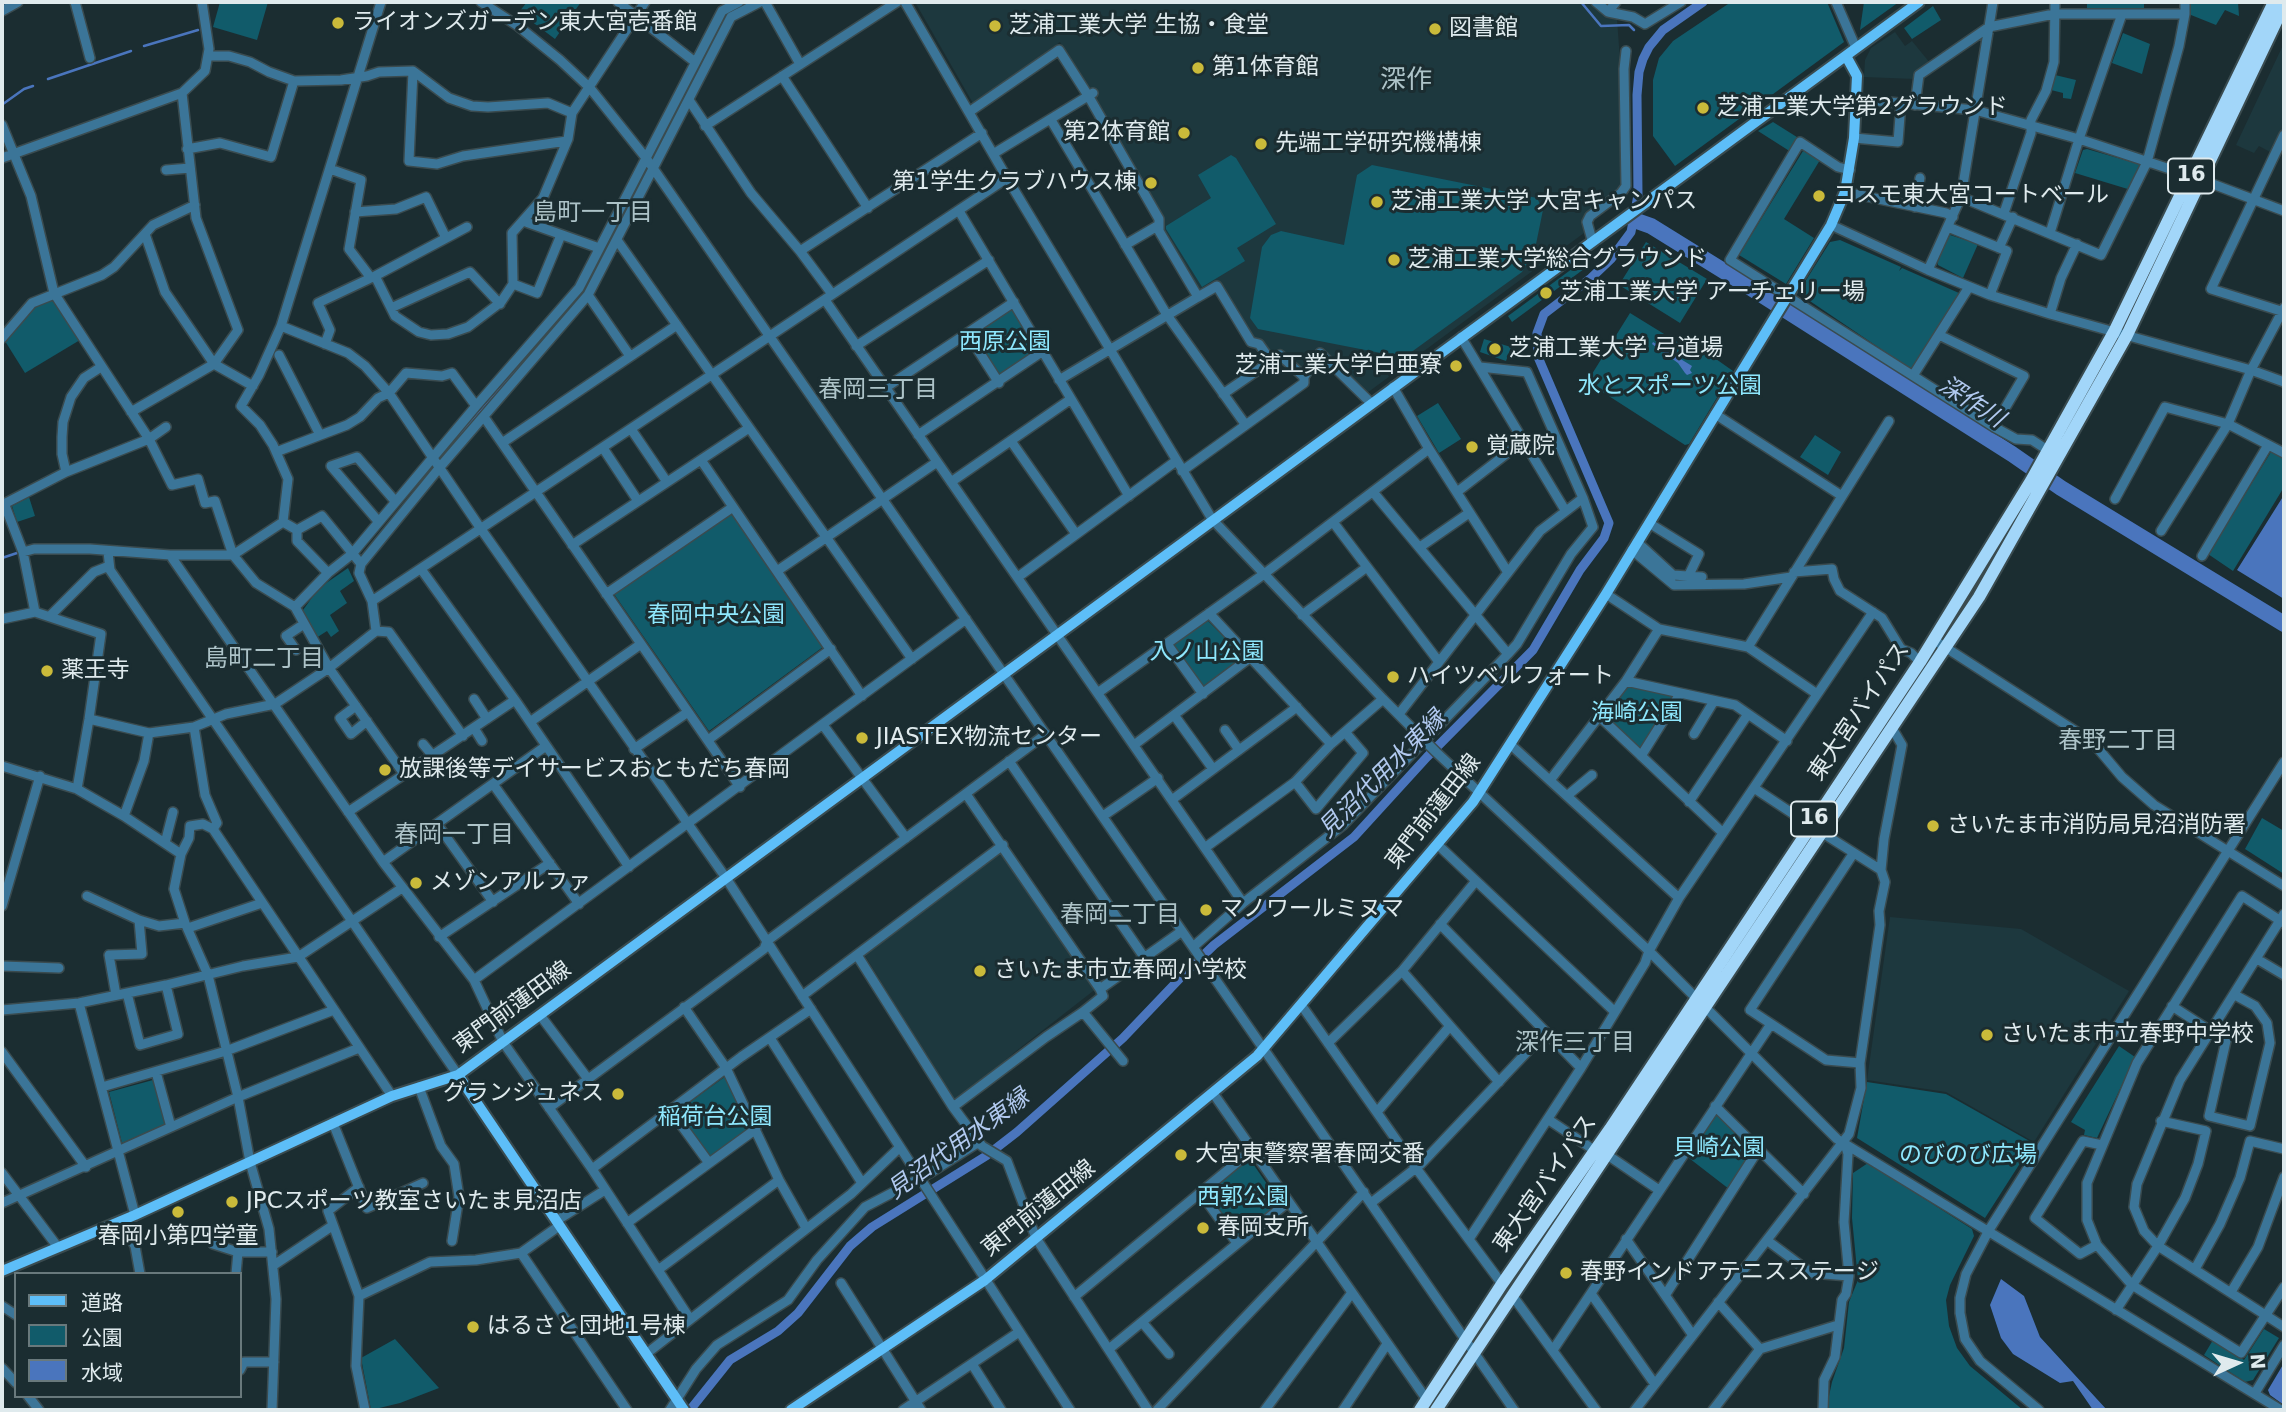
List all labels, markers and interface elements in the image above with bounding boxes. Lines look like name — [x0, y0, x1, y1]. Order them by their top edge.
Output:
place label: ライオンズガーデン東大宮壱番館 — [352, 9, 697, 37]
place label: 芝浦工業大学 生協・食堂 — [1009, 12, 1269, 40]
marker: ライオンズガーデン東大宮壱番館 — [330, 15, 346, 31]
place label: 図書館 — [1449, 15, 1518, 43]
marker: 芝浦工業大学 生協・食堂 — [987, 18, 1003, 34]
marker: 図書館 — [1427, 21, 1443, 37]
place label: 第1体育館 — [1212, 54, 1319, 82]
marker: 第1体育館 — [1190, 60, 1206, 76]
district label: 深作 — [1380, 65, 1432, 97]
place label: 芝浦工業大学第2グラウンド — [1717, 94, 2008, 122]
marker: 芝浦工業大学第2グラウンド — [1695, 100, 1711, 116]
place label: 第2体育館 — [1063, 119, 1170, 147]
marker: 第2体育館 — [1176, 125, 1192, 141]
place label: 先端工学研究機構棟 — [1275, 130, 1482, 158]
marker: 先端工学研究機構棟 — [1253, 136, 1269, 152]
road number: 16 — [2168, 158, 2214, 194]
place label: 第1学生クラブハウス棟 — [892, 169, 1137, 197]
marker: 第1学生クラブハウス棟 — [1143, 175, 1159, 191]
place label: コスモ東大宮コートベール — [1833, 182, 2109, 210]
place label: 芝浦工業大学 大宮キャンパス — [1391, 188, 1697, 216]
marker: コスモ東大宮コートベール — [1811, 188, 1827, 204]
marker: 芝浦工業大学 大宮キャンパス — [1369, 194, 1385, 210]
district label: 島町一丁目 — [533, 200, 653, 228]
place label: 芝浦工業大学総合グラウンド — [1408, 246, 1707, 274]
marker: 芝浦工業大学総合グラウンド — [1386, 252, 1402, 268]
place label: 芝浦工業大学 アーチェリー場 — [1560, 279, 1865, 307]
marker: 芝浦工業大学 アーチェリー場 — [1538, 285, 1554, 301]
park label: 西原公園 — [959, 329, 1051, 357]
place label: 芝浦工業大学 弓道場 — [1509, 335, 1723, 363]
marker: 芝浦工業大学 弓道場 — [1487, 341, 1503, 357]
place label: 芝浦工業大学白亜寮 — [1235, 352, 1442, 380]
marker: 芝浦工業大学白亜寮 — [1448, 358, 1464, 374]
water label: 深作川 — [1933, 371, 2009, 435]
park label: 水とスポーツ公園 — [1578, 373, 1762, 401]
district label: 春岡三丁目 — [818, 377, 938, 405]
place label: 覚蔵院 — [1486, 433, 1555, 461]
marker: 覚蔵院 — [1464, 439, 1480, 455]
park label: 春岡中央公園 — [647, 602, 785, 630]
street label: 東大宮バイパス — [1804, 638, 1916, 786]
park label: 入ノ山公園 — [1150, 639, 1264, 667]
district label: 島町二丁目 — [204, 646, 324, 674]
place label: 薬王寺 — [61, 657, 130, 685]
marker: 薬王寺 — [39, 663, 55, 679]
place label: ハイツベルフォート — [1407, 663, 1614, 691]
marker: ハイツベルフォート — [1385, 669, 1401, 685]
park label: 海崎公園 — [1591, 700, 1683, 728]
water label: 見沼代用水東縁 — [1313, 705, 1453, 845]
place label: JIASTEX物流センター — [876, 724, 1102, 752]
district label: 春野二丁目 — [2058, 728, 2178, 756]
marker: JIASTEX物流センター — [854, 730, 870, 746]
street label: 東門前蓮田線 — [1381, 749, 1487, 875]
place label: 放課後等デイサービスおともだち春岡 — [399, 756, 790, 784]
marker: 放課後等デイサービスおともだち春岡 — [377, 762, 393, 778]
road number: 16 — [1791, 802, 1837, 836]
place label: さいたま市消防局見沼消防署 — [1947, 812, 2246, 840]
marker: さいたま市消防局見沼消防署 — [1925, 818, 1941, 834]
district label: 春岡一丁目 — [394, 822, 514, 850]
place label: メゾンアルファ — [430, 869, 591, 897]
marker: メゾンアルファ — [408, 875, 424, 891]
place label: マノワールミヌマ — [1220, 896, 1404, 924]
district label: 春岡二丁目 — [1060, 902, 1180, 930]
marker: マノワールミヌマ — [1198, 902, 1214, 918]
street label: 東門前蓮田線 — [449, 956, 577, 1060]
place label: さいたま市立春岡小学校 — [994, 957, 1247, 985]
marker: さいたま市立春岡小学校 — [972, 963, 988, 979]
place label: さいたま市立春野中学校 — [2001, 1021, 2254, 1049]
marker: さいたま市立春野中学校 — [1979, 1027, 1995, 1043]
district label: 深作三丁目 — [1515, 1030, 1635, 1058]
place label: グランジュネス — [443, 1080, 604, 1108]
water label: 見沼代用水東縁 — [883, 1084, 1035, 1206]
marker: グランジュネス — [610, 1086, 626, 1102]
park label: 稲荷台公園 — [658, 1104, 772, 1132]
street label: 東大宮バイパス — [1489, 1110, 1603, 1258]
park label: 貝崎公園 — [1673, 1135, 1765, 1163]
place label: 大宮東警察署春岡交番 — [1195, 1141, 1425, 1169]
park label: のびのび広場 — [1899, 1142, 2037, 1170]
marker: 大宮東警察署春岡交番 — [1173, 1147, 1189, 1163]
street label: 東門前蓮田線 — [977, 1155, 1101, 1263]
park label: 西郭公園 — [1197, 1184, 1289, 1212]
place label: JPCスポーツ教室さいたま見沼店 — [246, 1188, 582, 1216]
marker: JPCスポーツ教室さいたま見沼店 — [224, 1194, 240, 1210]
marker: 春岡小第四学童 — [170, 1204, 186, 1220]
place label: 春岡支所 — [1217, 1214, 1309, 1242]
marker: 春岡支所 — [1195, 1220, 1211, 1236]
place label: 春岡小第四学童 — [98, 1223, 258, 1251]
place label: 春野インドアテニスステージ — [1580, 1259, 1879, 1287]
marker: 春野インドアテニスステージ — [1558, 1265, 1574, 1281]
legend — [14, 1272, 242, 1398]
text: 道路 — [81, 1291, 123, 1315]
place label: はるさと団地1号棟 — [487, 1313, 686, 1341]
marker: はるさと団地1号棟 — [465, 1319, 481, 1335]
text: 公園 — [81, 1326, 123, 1350]
north arrow — [2202, 1328, 2272, 1398]
text: N — [2246, 1353, 2269, 1370]
text: 水域 — [81, 1361, 123, 1385]

